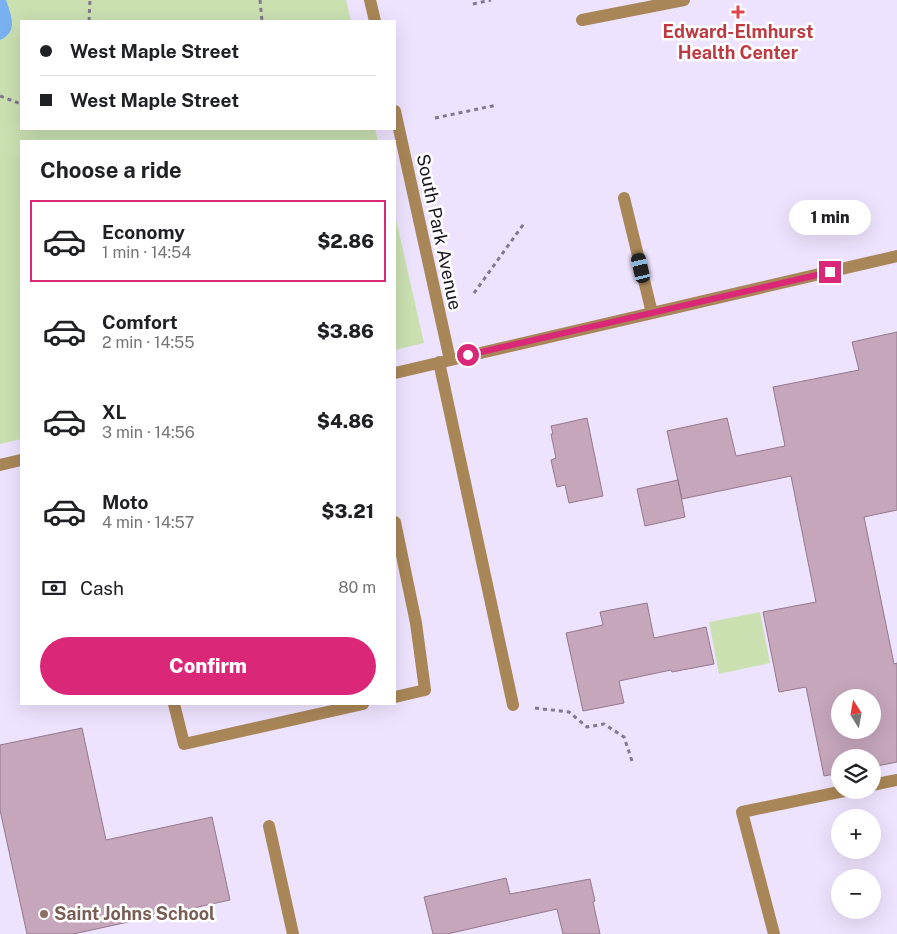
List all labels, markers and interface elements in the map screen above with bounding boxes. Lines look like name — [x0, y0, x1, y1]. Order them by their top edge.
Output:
marker: Edward-Elmhurst Health Center — [731, 5, 745, 19]
place label: Edward-Elmhurst Health Center — [663, 21, 813, 63]
text: West Maple Street — [70, 40, 239, 62]
text: West Maple Street — [70, 89, 239, 111]
street label: South Park Avenue — [413, 152, 466, 312]
text: Choose a ride — [40, 157, 182, 183]
callout: 1 min — [789, 200, 871, 234]
text: 1 min — [810, 208, 850, 227]
icon: car — [42, 219, 87, 264]
text: Economy — [102, 221, 185, 243]
text: $2.86 — [317, 230, 374, 252]
text: 1 min · 14:54 — [102, 243, 191, 262]
car — [630, 252, 651, 284]
route end — [819, 261, 841, 283]
icon: car — [42, 309, 87, 354]
text: Comfort — [102, 311, 178, 333]
text: $3.86 — [317, 320, 374, 342]
text: 2 min · 14:55 — [102, 333, 195, 352]
route start — [457, 344, 479, 366]
icon: car — [42, 399, 87, 444]
text: XL — [102, 401, 127, 423]
text: $4.86 — [317, 410, 374, 432]
text: 3 min · 14:56 — [102, 423, 195, 442]
icon: car — [42, 489, 87, 534]
text: Moto — [102, 491, 148, 513]
text: $3.21 — [321, 500, 374, 522]
text: 4 min · 14:57 — [102, 513, 194, 532]
icon: cash — [40, 574, 68, 602]
text: Cash — [80, 577, 124, 599]
text: 80 m — [338, 578, 376, 597]
button: Confirm — [40, 637, 376, 695]
north arrow — [831, 689, 881, 739]
map controls — [831, 689, 881, 919]
button: layers — [831, 749, 881, 799]
button: + — [831, 809, 881, 859]
button: − — [831, 869, 881, 919]
place label: Saint Johns School — [54, 903, 215, 924]
marker: Saint Johns School — [38, 908, 50, 920]

